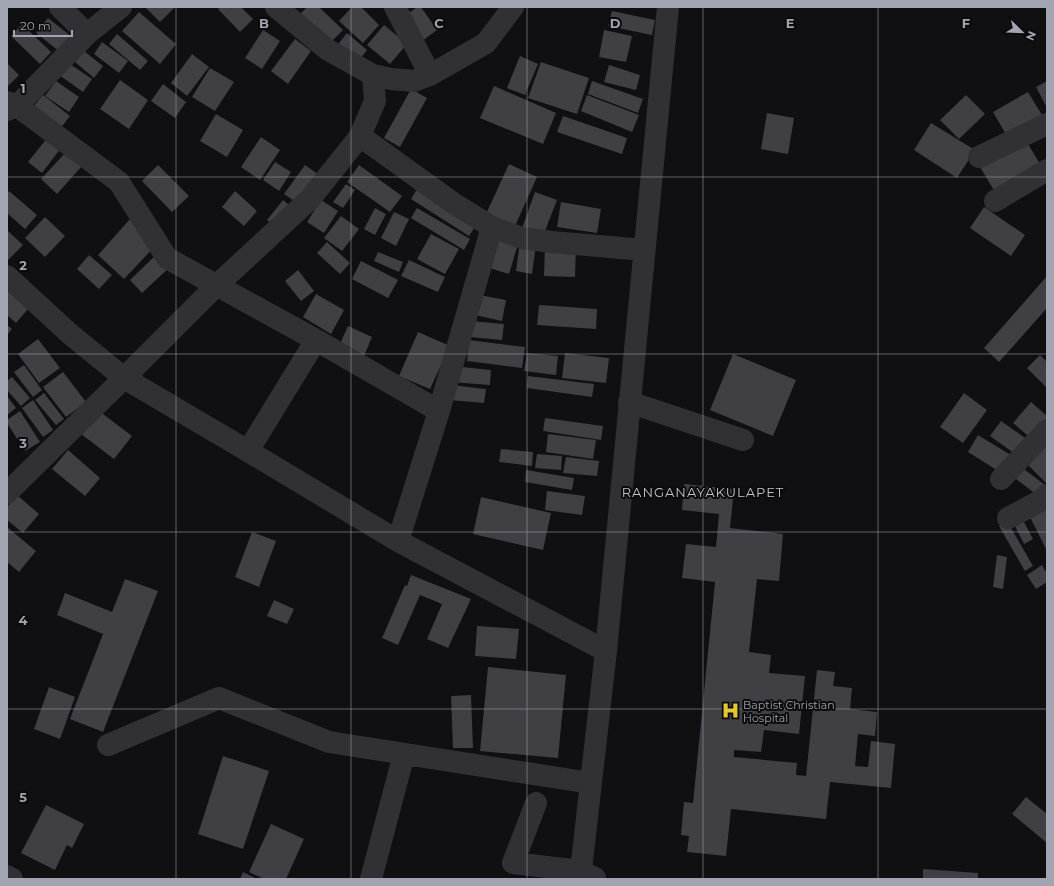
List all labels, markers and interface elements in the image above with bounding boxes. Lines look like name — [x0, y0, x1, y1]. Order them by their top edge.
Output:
scale bar — [14, 12, 72, 38]
north arrow — [1002, 12, 1042, 52]
text: B — [259, 15, 269, 31]
text: C — [434, 15, 444, 31]
text: D — [610, 15, 621, 31]
text: E — [786, 15, 795, 31]
text: F — [962, 15, 970, 31]
text: 20 m — [20, 18, 51, 33]
text: N — [1023, 29, 1039, 43]
text: 1 — [20, 80, 26, 96]
text: 2 — [19, 257, 27, 273]
text: 3 — [18, 435, 27, 451]
district label: RANGANAYAKULAPET — [622, 484, 784, 500]
text: 4 — [19, 612, 28, 628]
place label: Baptist Christian Hospital — [743, 698, 835, 725]
hospital icon: Baptist Christian Hospital — [720, 701, 740, 721]
text: 5 — [19, 789, 27, 805]

